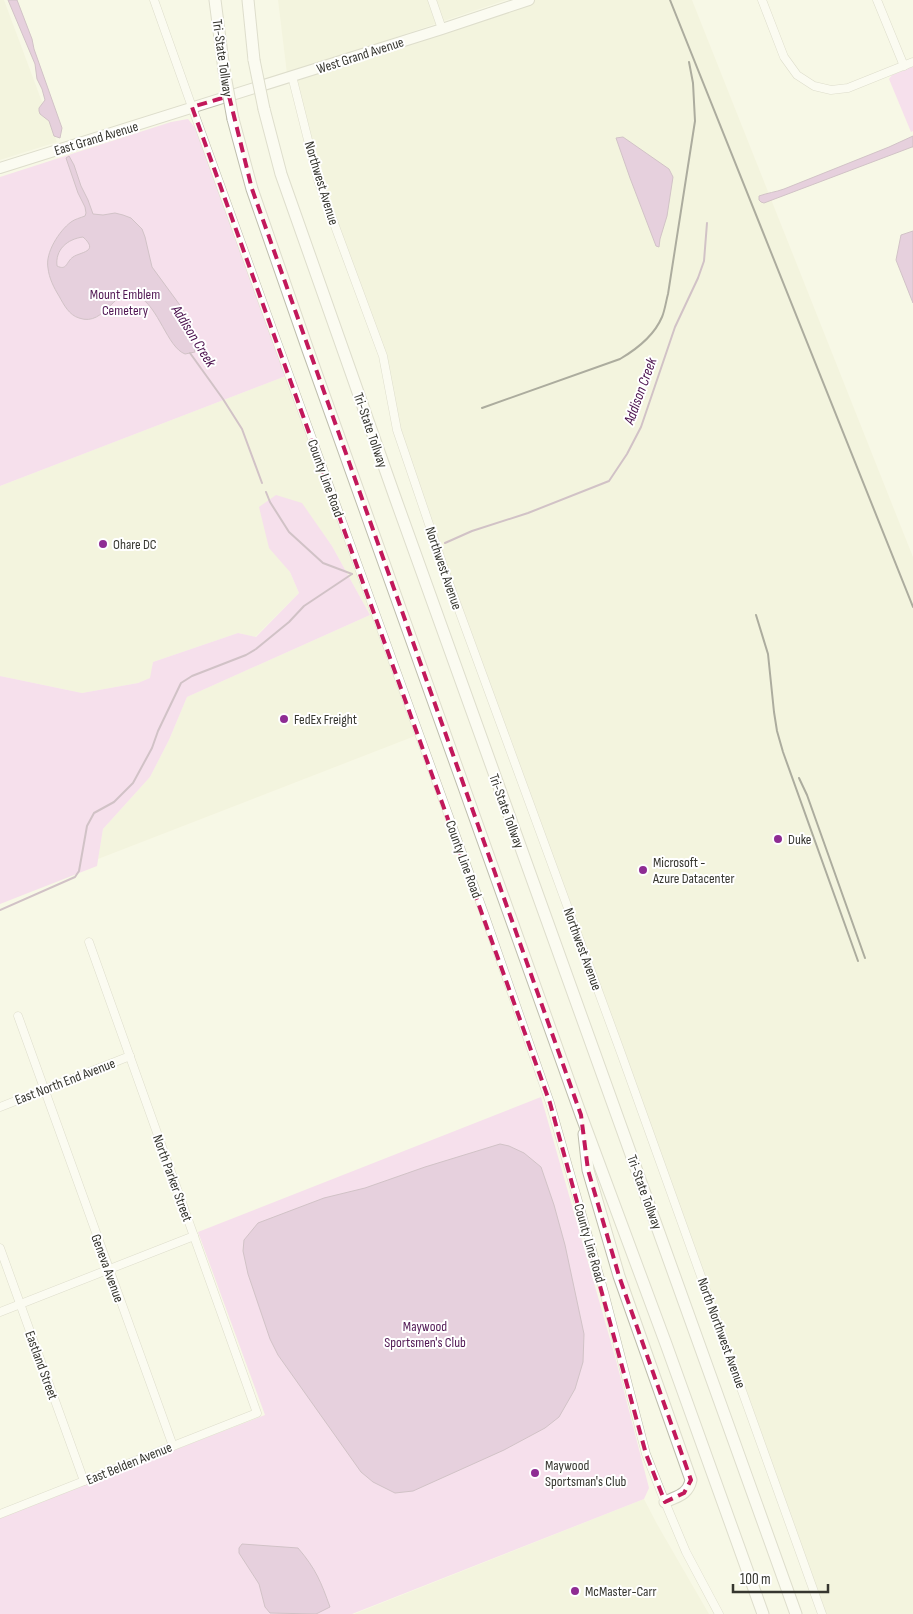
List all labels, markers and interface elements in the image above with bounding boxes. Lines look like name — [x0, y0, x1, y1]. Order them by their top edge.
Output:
street label: Tri-State Tollway — [209, 18, 236, 98]
street label: West Grand Avenue — [314, 33, 406, 78]
street label: East Grand Avenue — [52, 118, 140, 159]
street label: Northwest Avenue — [301, 139, 342, 227]
park label: Mount Emblem Cemetery — [90, 286, 160, 319]
water label: Addison Creek — [167, 301, 220, 371]
water label: Addison Creek — [619, 355, 661, 428]
street label: Tri-State Tollway — [350, 390, 391, 470]
street label: County Line Road — [304, 437, 347, 519]
street label: Northwest Avenue — [421, 524, 466, 612]
place label: Ohare DC — [113, 536, 157, 553]
marker: Ohare DC — [97, 538, 109, 550]
place label: FedEx Freight — [294, 711, 357, 728]
marker: FedEx Freight — [278, 713, 290, 725]
street label: Tri-State Tollway — [485, 772, 528, 851]
street label: County Line Road — [442, 818, 485, 900]
place label: Duke — [788, 831, 812, 848]
marker: Duke — [772, 833, 784, 845]
place label: Microsoft - Azure Datacenter — [652, 854, 734, 887]
marker: Microsoft - Azure Datacenter — [637, 864, 649, 876]
street label: Northwest Avenue — [560, 906, 605, 993]
street label: East North End Avenue — [13, 1055, 118, 1108]
street label: North Parker Street — [149, 1132, 196, 1224]
street label: Tri-State Tollway — [623, 1153, 666, 1232]
street label: County Line Road — [570, 1202, 609, 1285]
street label: Geneva Avenue — [87, 1232, 128, 1305]
street label: North Northwest Avenue — [694, 1276, 749, 1391]
park label: Maywood Sportsmen's Club — [384, 1318, 466, 1351]
street label: Eastland Street — [21, 1329, 62, 1402]
street label: East Belden Avenue — [84, 1439, 174, 1488]
place label: Maywood Sportsman's Club — [545, 1457, 627, 1490]
marker: Maywood Sportsman's Club — [529, 1467, 541, 1479]
scale bar — [733, 1562, 828, 1594]
text: 100 m — [740, 1570, 771, 1589]
place label: McMaster-Carr — [585, 1583, 657, 1600]
marker: McMaster-Carr — [569, 1585, 581, 1597]

